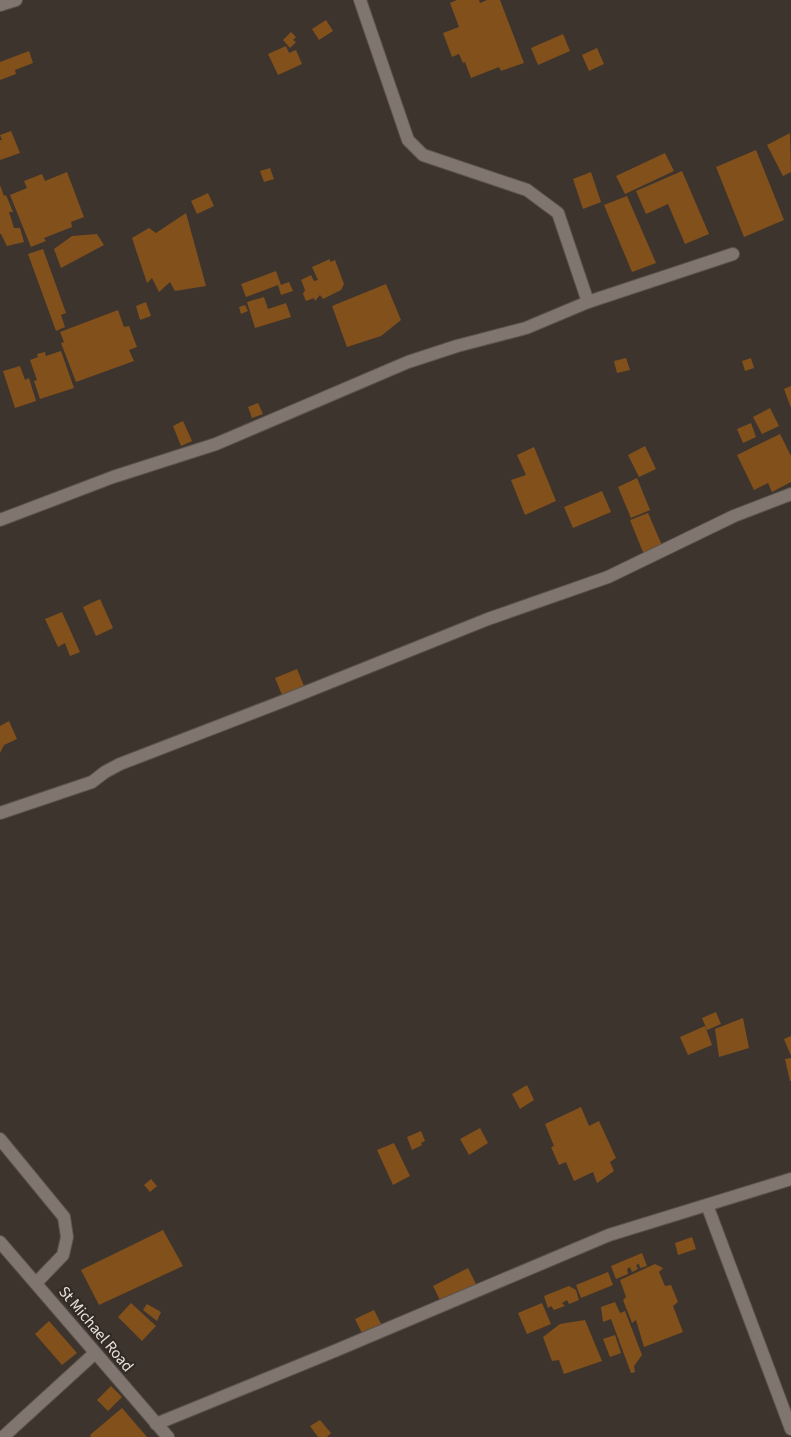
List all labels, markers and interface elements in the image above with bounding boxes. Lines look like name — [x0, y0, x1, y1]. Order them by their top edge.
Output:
street label: St Michael Road — [54, 1281, 138, 1377]

